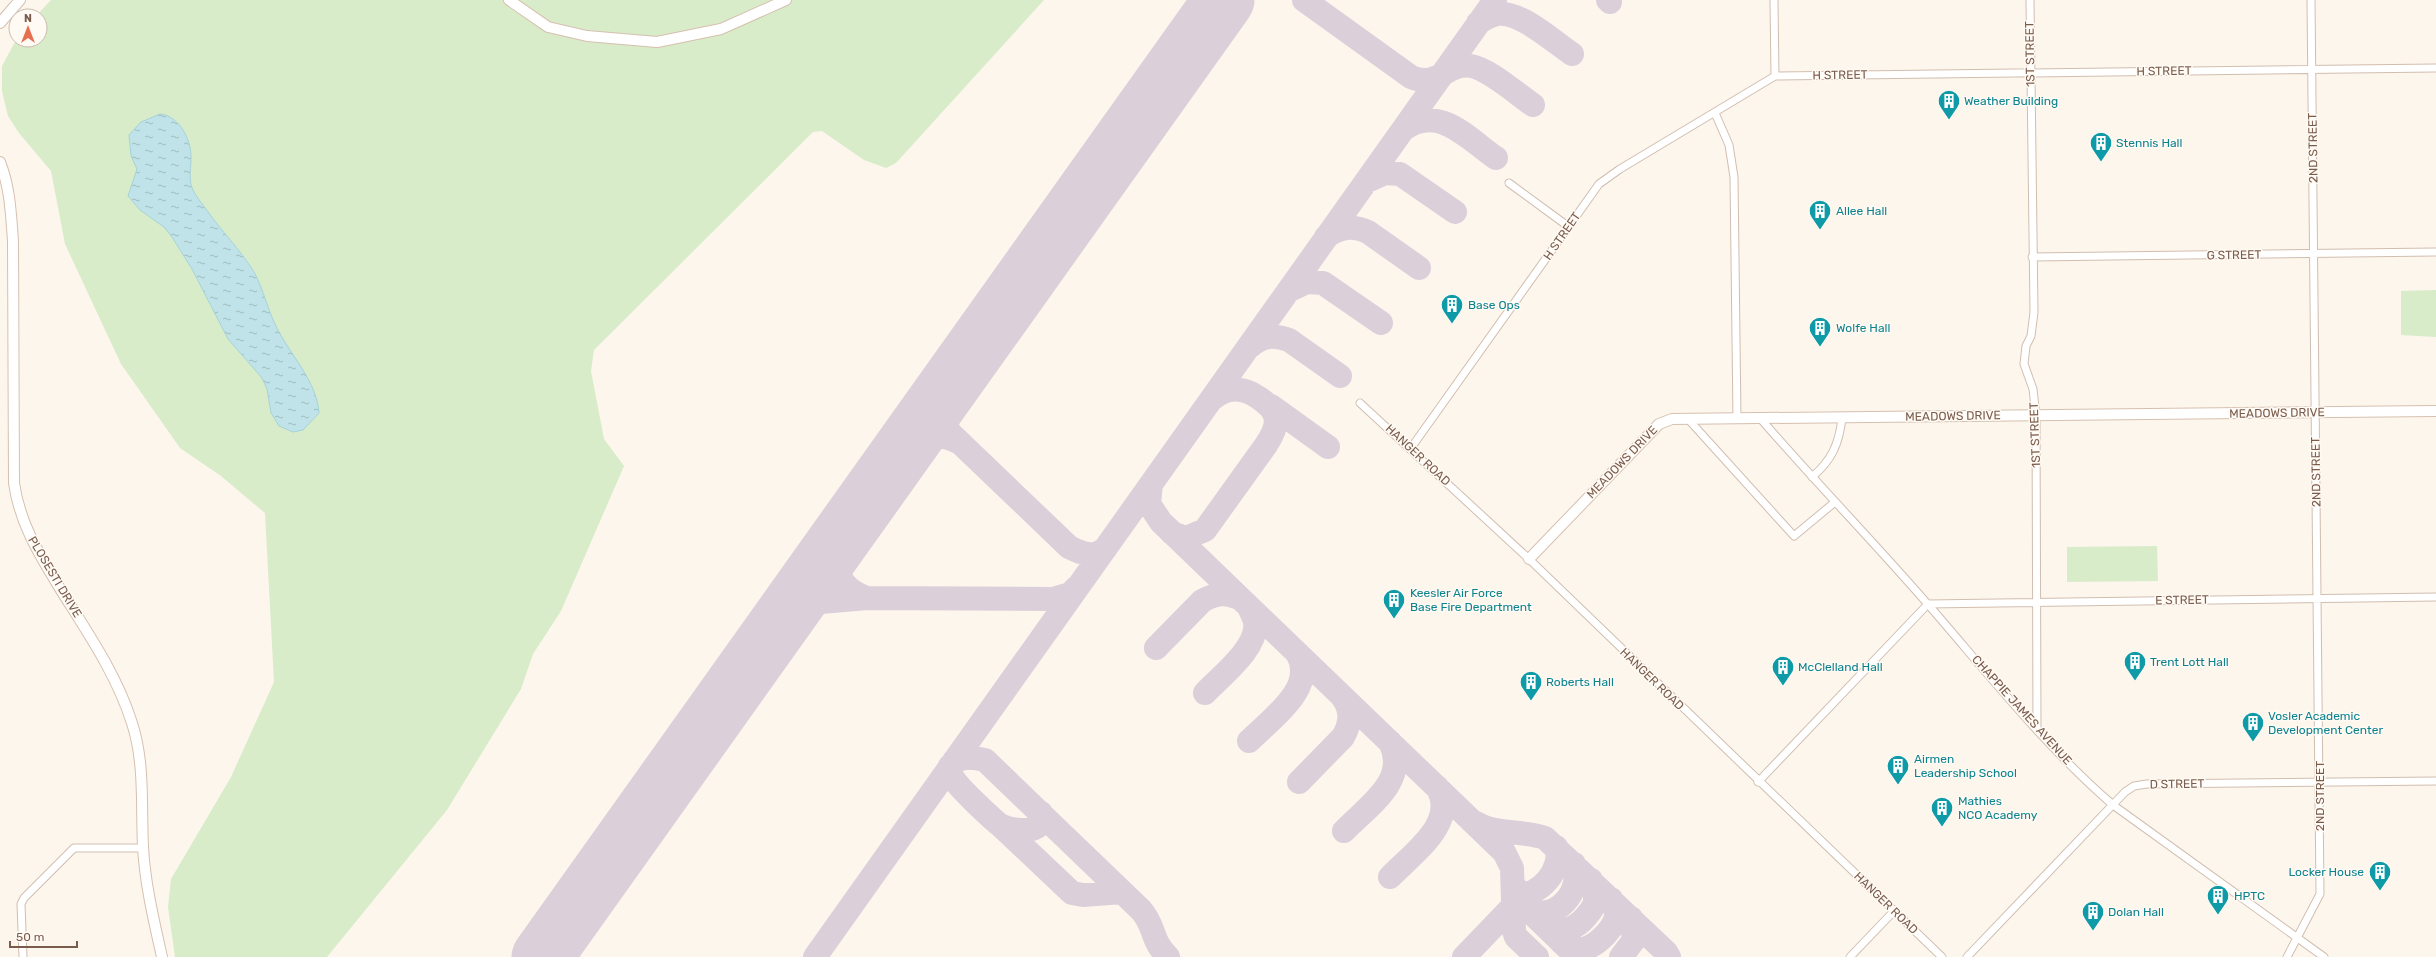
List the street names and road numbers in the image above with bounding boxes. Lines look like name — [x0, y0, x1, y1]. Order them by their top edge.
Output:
street label: 1ST STREET — [2022, 21, 2038, 87]
street label: H STREET — [2136, 64, 2192, 78]
street label: H STREET — [1812, 68, 1868, 82]
street label: 2ND STREET — [2305, 113, 2321, 183]
street label: H STREET — [1540, 209, 1584, 263]
street label: G STREET — [2206, 248, 2262, 262]
street label: 1ST STREET — [2027, 402, 2043, 468]
street label: MEADOWS DRIVE — [2229, 405, 2325, 421]
street label: MEADOWS DRIVE — [1905, 408, 2001, 424]
street label: HANGER ROAD — [1383, 421, 1453, 489]
street label: MEADOWS DRIVE — [1584, 423, 1660, 501]
street label: 2ND STREET — [2308, 437, 2324, 507]
street label: PLOSESTI DRIVE — [25, 534, 85, 620]
street label: E STREET — [2155, 593, 2209, 607]
street label: HANGER ROAD — [1617, 645, 1687, 713]
street label: CHAPPIE JAMES AVENUE — [1969, 652, 2075, 768]
street label: 2ND STREET — [2313, 761, 2327, 831]
street label: D STREET — [2149, 777, 2205, 791]
street label: HANGER ROAD — [1851, 869, 1921, 937]

